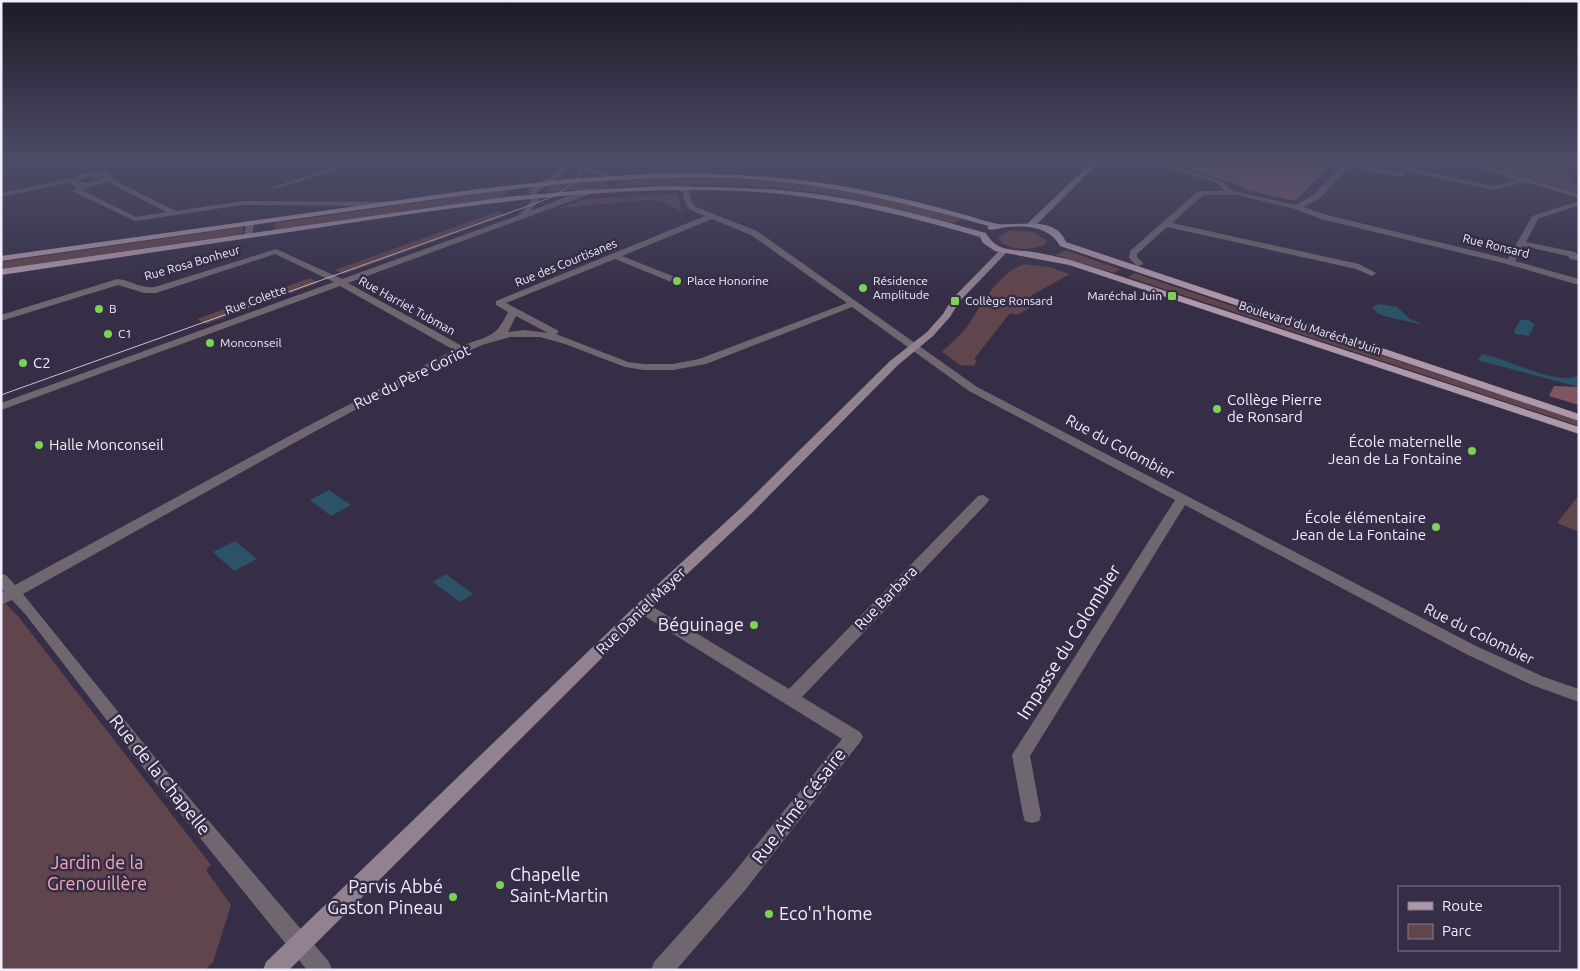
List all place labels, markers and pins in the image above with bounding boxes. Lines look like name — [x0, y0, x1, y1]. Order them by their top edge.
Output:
place label: Place Honorine — [687, 274, 769, 287]
place label: Résidence Amplitude — [873, 274, 929, 301]
marker: Place Honorine — [671, 275, 683, 287]
marker: Résidence Amplitude — [857, 282, 869, 294]
place label: Maréchal Juin — [1087, 289, 1162, 302]
marker: Maréchal Juin — [1166, 290, 1178, 302]
place label: Collège Ronsard — [965, 294, 1053, 307]
marker: Collège Ronsard — [949, 295, 961, 307]
place label: B — [109, 302, 117, 315]
marker: B — [93, 303, 105, 315]
place label: C1 — [118, 327, 132, 340]
marker: C1 — [102, 328, 114, 340]
place label: Monconseil — [220, 336, 282, 349]
marker: Monconseil — [204, 337, 216, 349]
place label: C2 — [33, 354, 51, 371]
marker: C2 — [17, 357, 29, 369]
place label: Collège Pierre de Ronsard — [1227, 391, 1322, 425]
marker: Collège Pierre de Ronsard — [1211, 403, 1223, 415]
place label: École maternelle Jean de La Fontaine — [1328, 433, 1462, 467]
place label: Halle Monconseil — [49, 436, 164, 453]
marker: Halle Monconseil — [33, 439, 45, 451]
marker: École maternelle Jean de La Fontaine — [1466, 445, 1478, 457]
place label: École élémentaire Jean de La Fontaine — [1292, 509, 1426, 543]
marker: École élémentaire Jean de La Fontaine — [1430, 521, 1442, 533]
place label: Béguinage — [658, 614, 744, 634]
marker: Béguinage — [748, 619, 760, 631]
place label: Chapelle Saint-Martin — [510, 864, 609, 905]
place label: Parvis Abbé Gaston Pineau — [327, 876, 443, 917]
marker: Chapelle Saint-Martin — [494, 879, 506, 891]
marker: Parvis Abbé Gaston Pineau — [447, 891, 459, 903]
place label: Eco'n'home — [779, 903, 872, 923]
marker: Eco'n'home — [763, 908, 775, 920]

